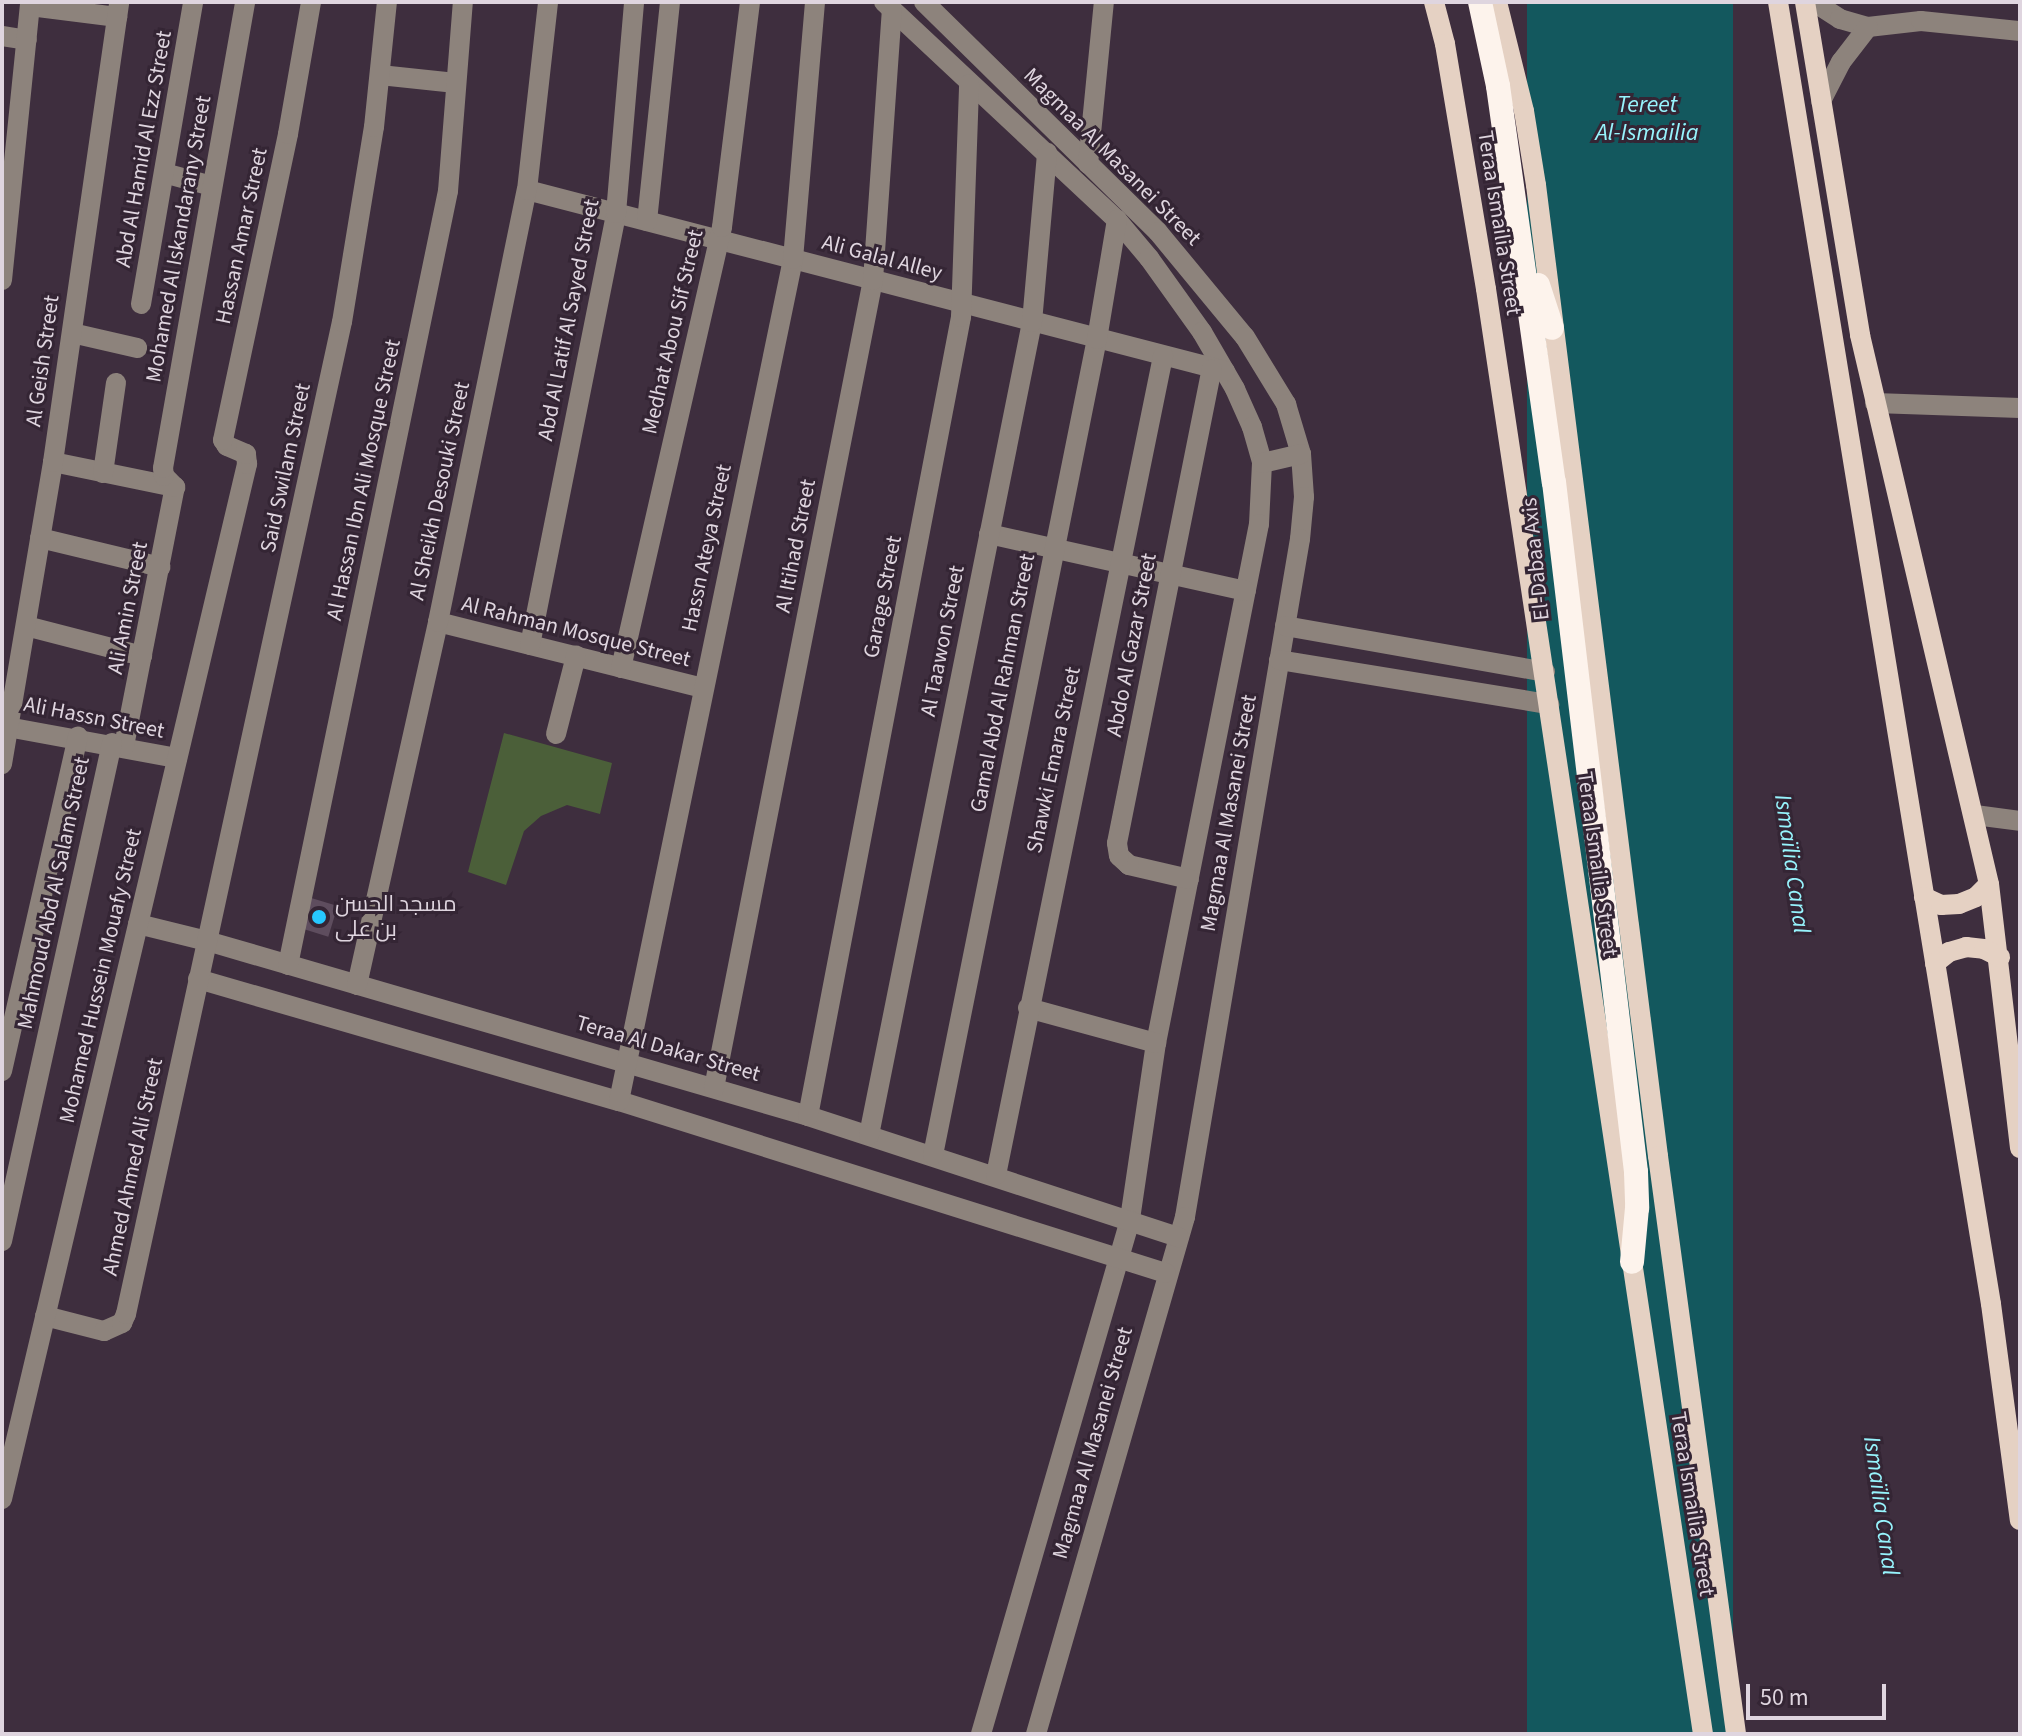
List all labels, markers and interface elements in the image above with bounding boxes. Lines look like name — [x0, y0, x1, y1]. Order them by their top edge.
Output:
street label: Abd Al Hamid Al Ezz Street — [110, 28, 178, 270]
street label: Magmaa Al Masanei Street — [1018, 63, 1206, 251]
water label: Tereet Al-Ismailia — [1595, 91, 1699, 147]
street label: Mohamed Al Iskandarany Street — [141, 94, 217, 384]
street label: Teraa Ismailia Street — [1471, 129, 1527, 317]
street label: Hassan Amar Street — [210, 145, 274, 327]
street label: Abd Al Latif Al Sayed Street — [533, 197, 605, 443]
street label: Medhat Abou Sif Street — [637, 227, 709, 437]
street label: Ali Galal Alley — [819, 229, 945, 287]
street label: Al Geish Street — [21, 294, 65, 428]
street label: Al Hassan Ibn Ali Mosque Street — [321, 337, 407, 623]
street label: Al Sheikh Desouki Street — [404, 379, 476, 603]
street label: Said Swilam Street — [255, 381, 317, 555]
street label: Hassn Ateya Street — [676, 462, 738, 634]
street label: Al Itihad Street — [770, 477, 822, 615]
street label: El-Dabaa Axis — [1516, 496, 1556, 622]
street label: Garage Street — [858, 534, 908, 660]
street label: Ali Amin Street — [102, 539, 154, 677]
street label: Gamal Abd Al Rahman Street — [965, 551, 1041, 815]
street label: Abdo Al Gazar Street — [1101, 551, 1163, 739]
street label: Al Taawon Street — [915, 563, 971, 719]
street label: Al Rahman Mosque Street — [459, 591, 693, 673]
street label: Shawki Emara Street — [1021, 664, 1087, 856]
street label: Ali Hassn Street — [21, 691, 167, 745]
street label: Magmaa Al Masanei Street — [1195, 692, 1263, 934]
street label: Mahmoud Abd Al Salam Street — [12, 754, 96, 1032]
street label: Teraa Ismailia Street — [1571, 770, 1623, 958]
water label: Ismaïlia Canal — [1768, 793, 1816, 935]
street label: Mohamed Hussein Mouafy Street — [54, 826, 148, 1126]
place label: مسجد الحسن بن على — [335, 891, 457, 942]
marker: مسجد الحسن بن على — [310, 908, 328, 926]
street label: Teraa Al Dakar Street — [573, 1010, 763, 1088]
street label: Ahmed Ahmed Ali Street — [97, 1056, 169, 1278]
street label: Magmaa Al Masanei Street — [1047, 1324, 1139, 1562]
street label: Teraa Ismailia Street — [1664, 1410, 1720, 1598]
water label: Ismaïlia Canal — [1857, 1435, 1905, 1577]
scale bar — [1750, 1668, 1890, 1718]
text: 50 m — [1760, 1680, 1809, 1715]

